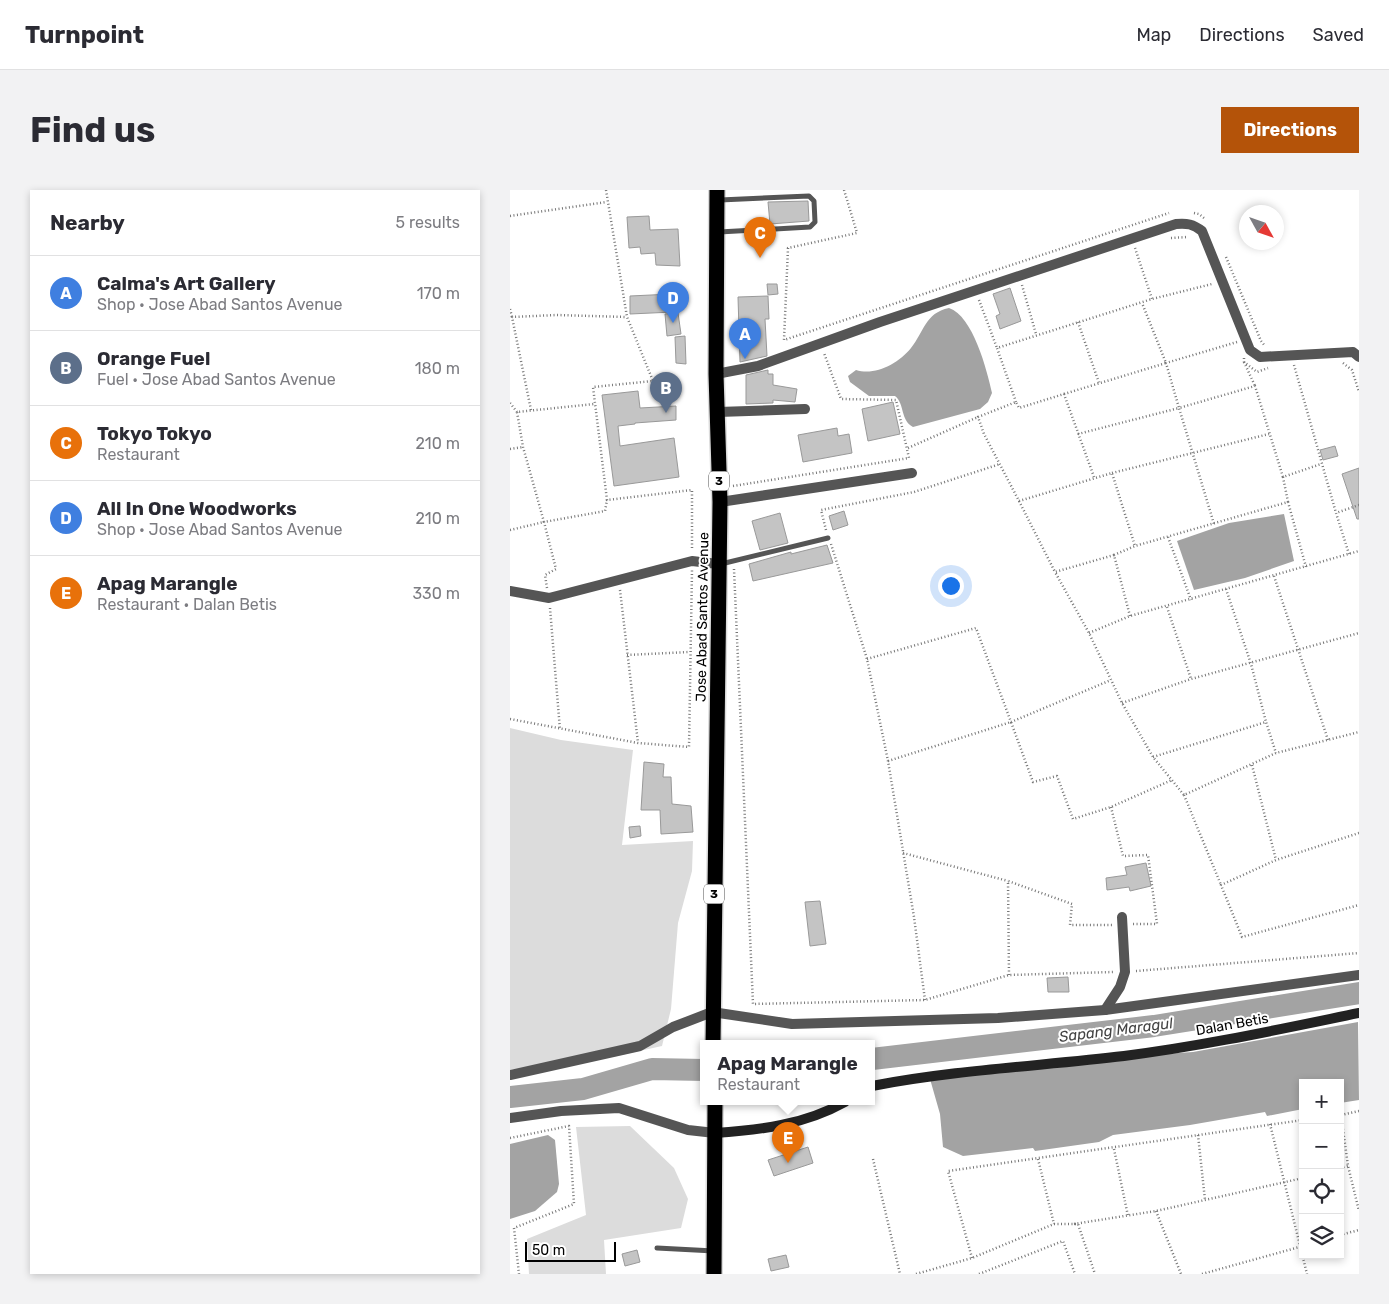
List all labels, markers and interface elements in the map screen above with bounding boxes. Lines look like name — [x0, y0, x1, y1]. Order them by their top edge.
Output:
text: Turnpoint — [25, 21, 144, 49]
text: Map — [1136, 24, 1171, 46]
text: Directions — [1199, 24, 1285, 46]
text: Saved — [1313, 24, 1364, 46]
button: Directions — [1221, 107, 1359, 153]
text: Find us — [30, 109, 155, 151]
north arrow — [1239, 205, 1284, 250]
text: Nearby — [50, 210, 125, 235]
text: 5 results — [396, 213, 460, 232]
pin: C — [744, 217, 776, 258]
text: Calma's Art Gallery — [97, 272, 276, 295]
pin: D — [657, 282, 689, 323]
text: A — [60, 284, 72, 303]
text: 170 m — [417, 284, 460, 303]
text: Shop · Jose Abad Santos Avenue — [97, 295, 343, 314]
pin: A — [729, 318, 761, 359]
text: Orange Fuel — [97, 347, 210, 370]
text: B — [60, 359, 72, 378]
text: 180 m — [415, 359, 460, 378]
text: Fuel · Jose Abad Santos Avenue — [97, 370, 336, 389]
pin: B — [650, 372, 682, 413]
text: Tokyo Tokyo — [97, 422, 212, 445]
text: C — [60, 434, 72, 453]
text: 210 m — [415, 434, 460, 453]
text: Restaurant — [97, 445, 180, 464]
road number: 3 — [709, 472, 729, 490]
text: All In One Woodworks — [97, 497, 297, 520]
text: D — [60, 509, 72, 528]
text: 210 m — [415, 509, 460, 528]
text: Shop · Jose Abad Santos Avenue — [97, 520, 343, 539]
street label: Jose Abad Santos Avenue — [693, 532, 712, 702]
text: Apag Marangle — [97, 572, 238, 595]
your location — [938, 573, 964, 599]
text: E — [61, 584, 71, 603]
text: 330 m — [412, 584, 460, 603]
text: Restaurant · Dalan Betis — [97, 595, 277, 614]
road number: 3 — [704, 884, 724, 904]
street label: Dalan Betis — [1194, 1010, 1270, 1039]
water label: Sapang Maragul — [1058, 1014, 1174, 1046]
popup — [700, 1040, 875, 1105]
text: Apag Marangle — [717, 1052, 858, 1075]
text: Restaurant — [717, 1075, 800, 1094]
map controls — [1299, 1079, 1344, 1259]
button: + — [1299, 1079, 1344, 1124]
pin: E — [772, 1122, 804, 1163]
button: − — [1299, 1124, 1344, 1169]
button: locate — [1299, 1169, 1344, 1214]
button: layers — [1299, 1214, 1344, 1259]
scale bar — [525, 1239, 616, 1262]
text: 50 m — [532, 1242, 565, 1259]

